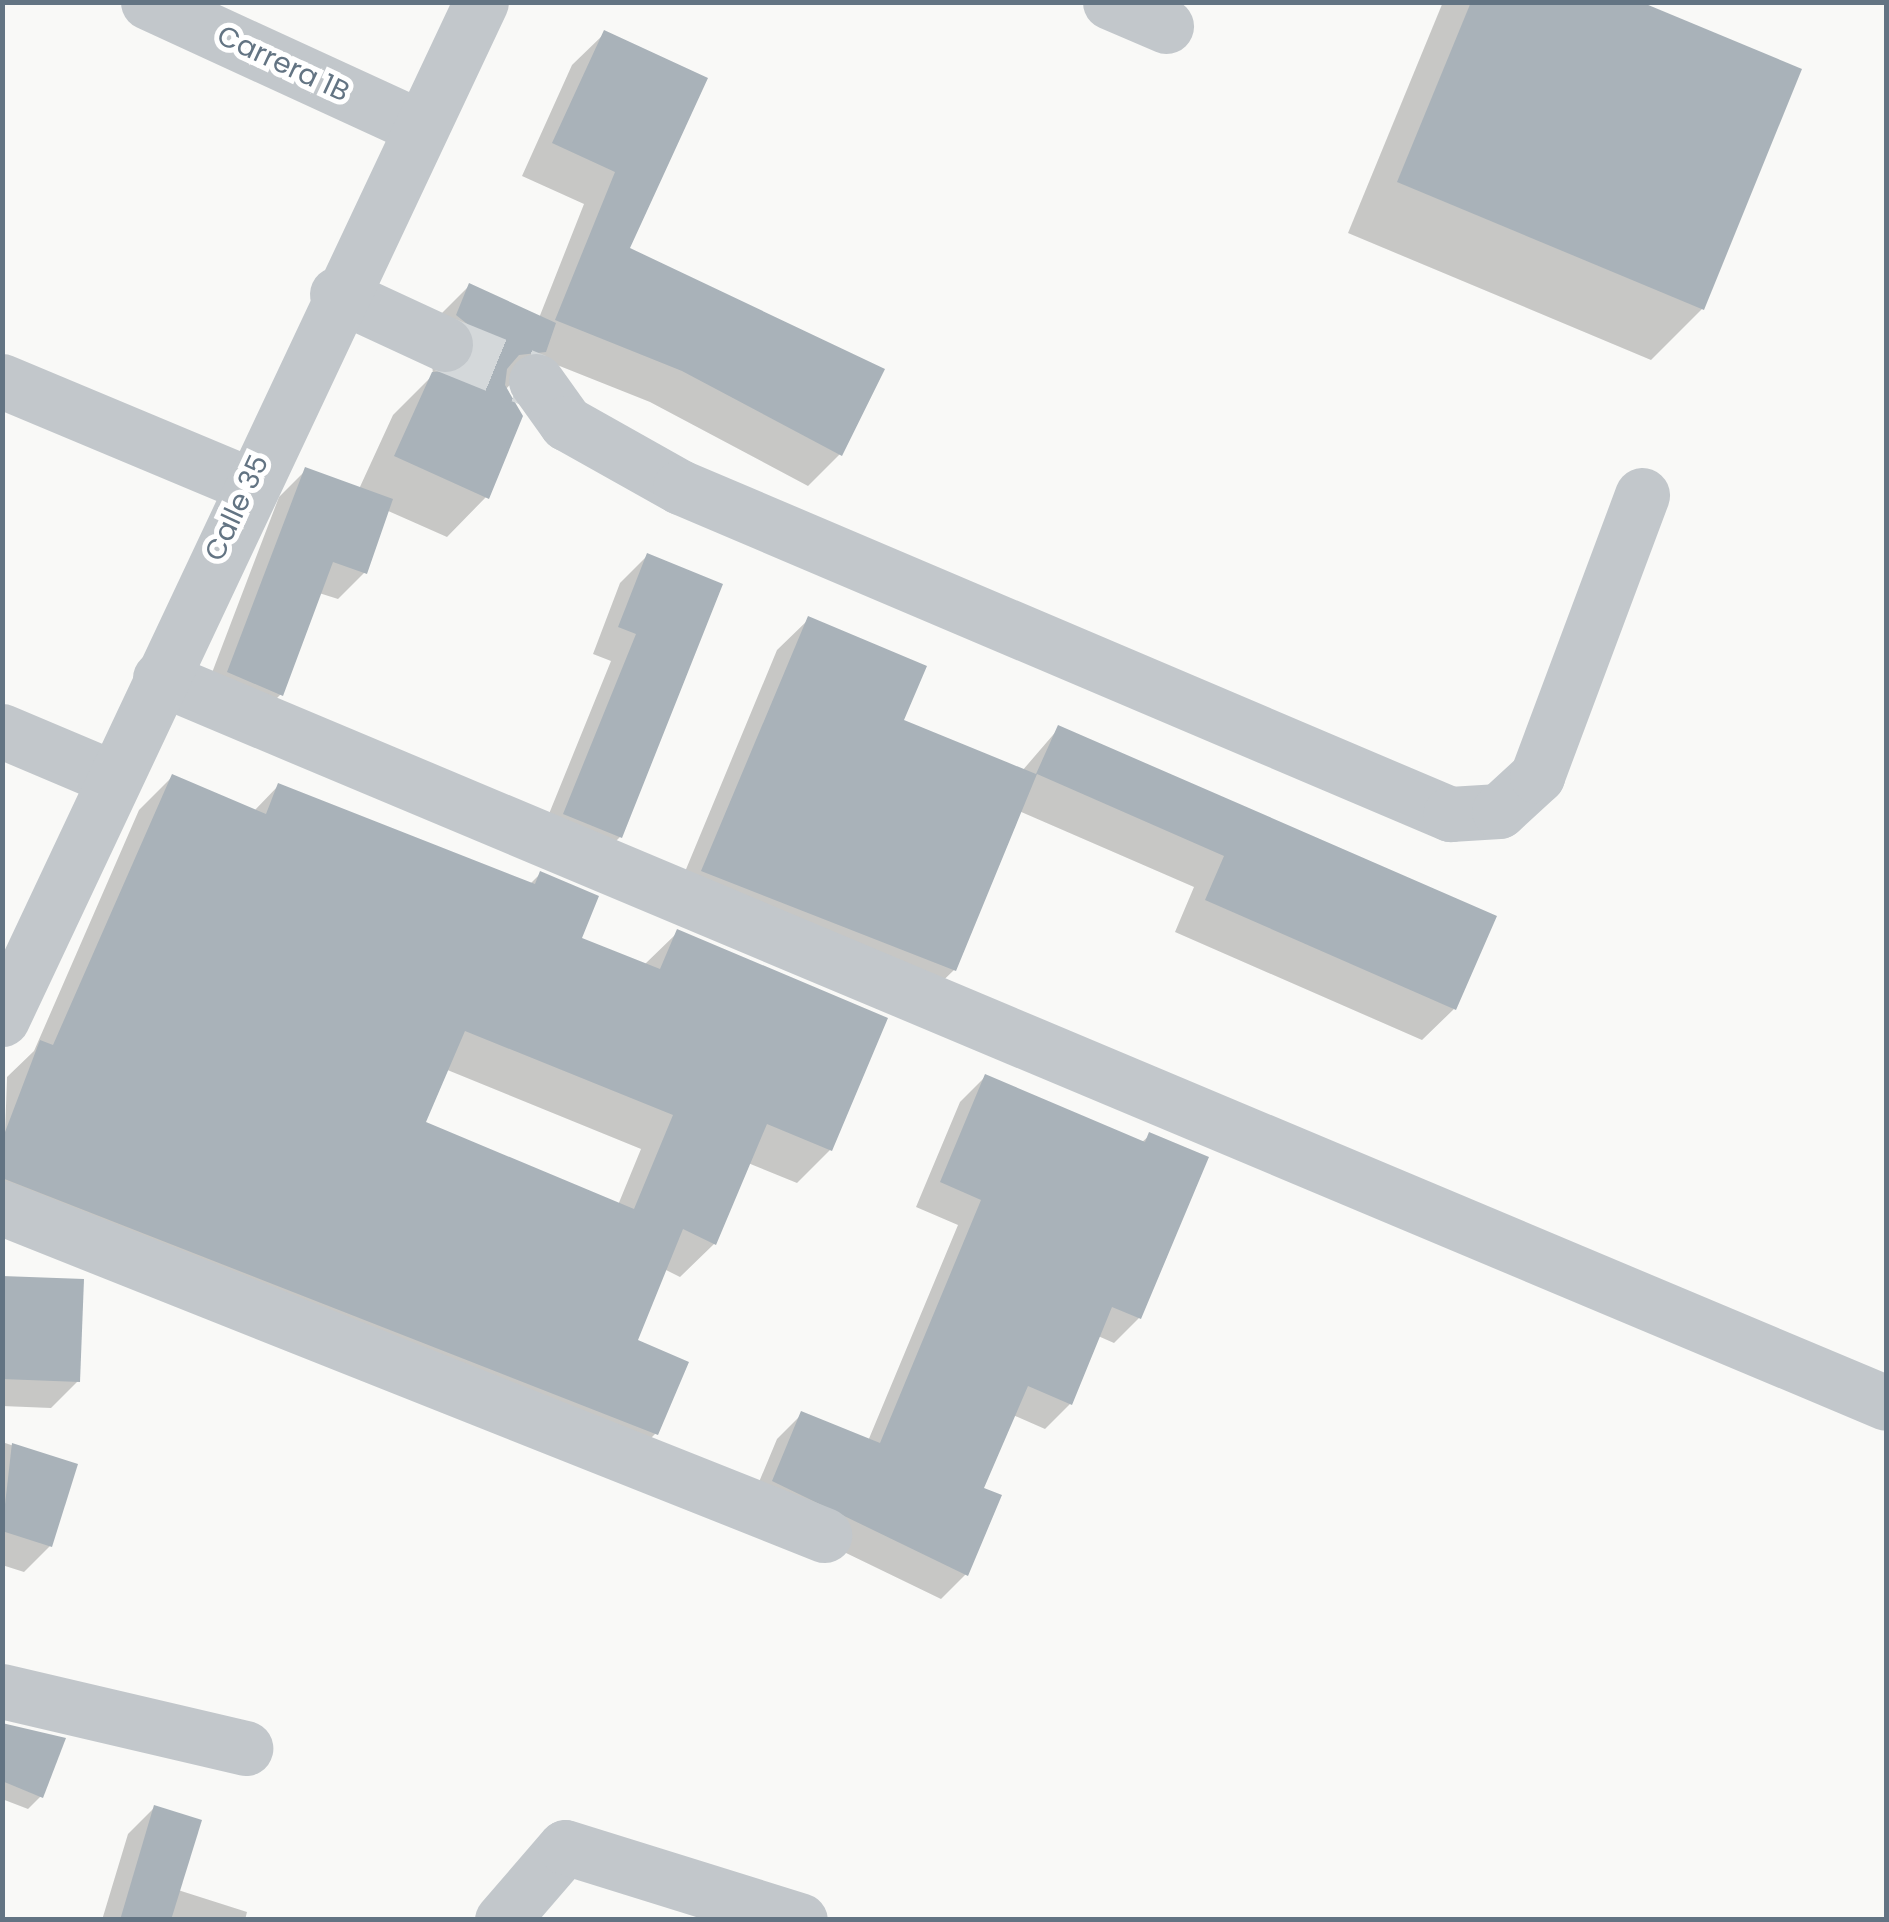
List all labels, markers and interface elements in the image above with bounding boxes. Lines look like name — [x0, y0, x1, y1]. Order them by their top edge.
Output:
street label: Carrera 1B — [212, 19, 354, 109]
street label: Calle 35 — [198, 450, 276, 566]

